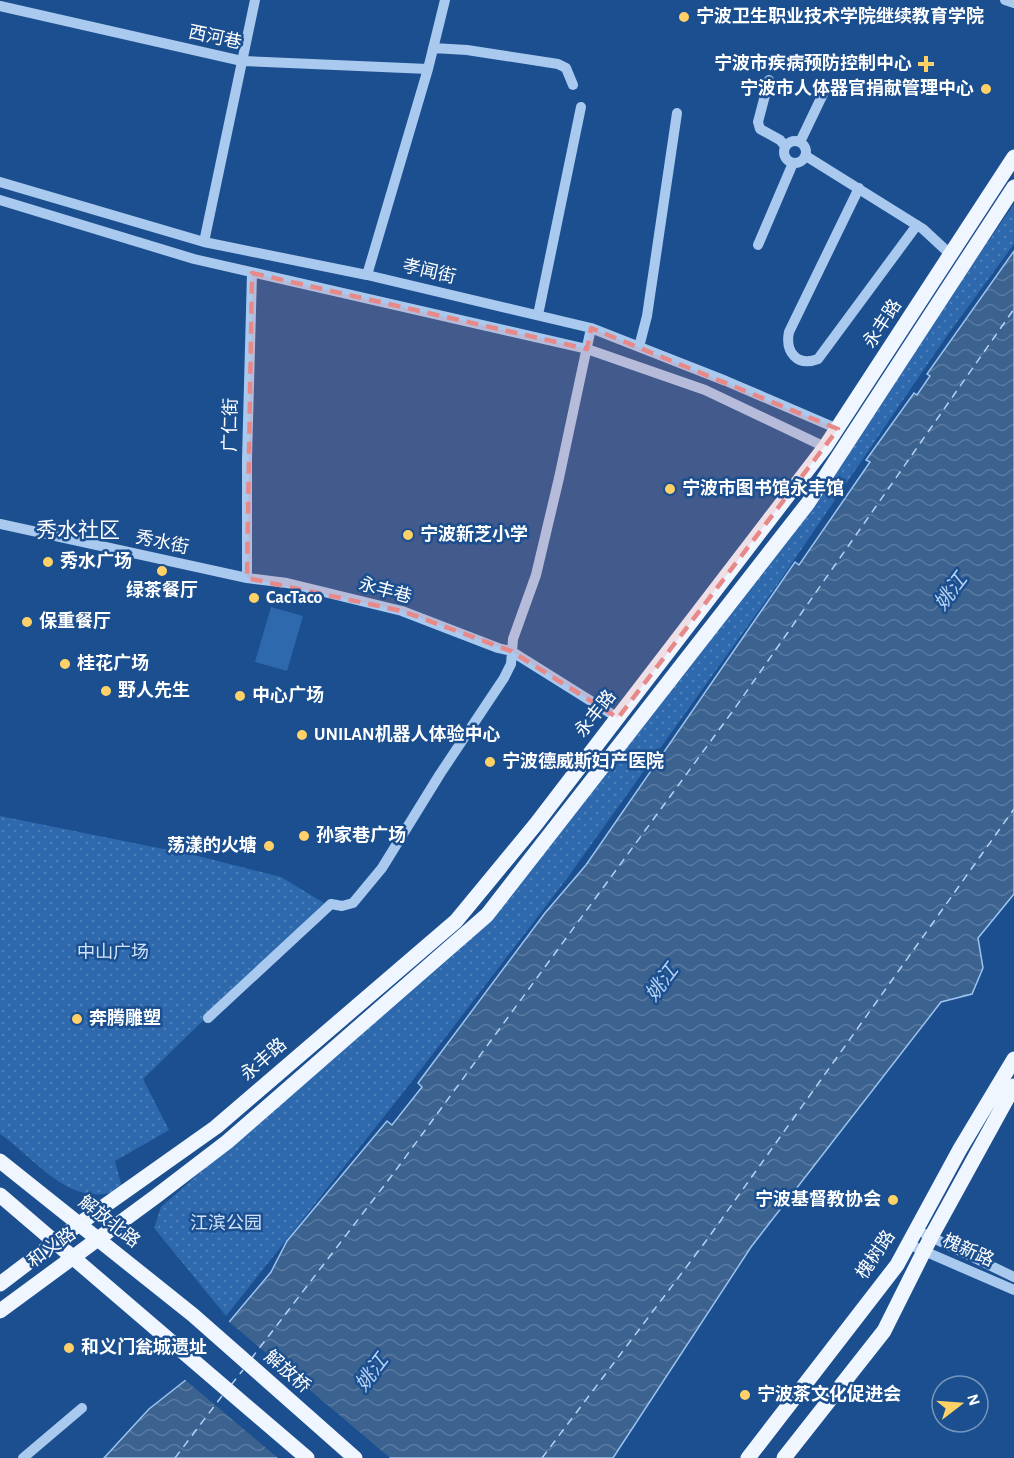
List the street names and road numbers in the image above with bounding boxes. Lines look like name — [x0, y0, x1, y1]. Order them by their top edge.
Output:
street label: 西河巷 — [187, 22, 244, 52]
street label: 孝闻街 — [401, 255, 458, 287]
street label: 永丰路 — [859, 295, 905, 352]
street label: 广仁街 — [220, 398, 240, 452]
street label: 秀水街 — [134, 527, 191, 557]
street label: 永丰巷 — [357, 573, 414, 607]
street label: 永丰路 — [571, 686, 620, 741]
street label: 永丰路 — [236, 1034, 290, 1085]
street label: 解放北路 — [75, 1191, 144, 1251]
street label: 和义路 — [24, 1223, 79, 1271]
street label: 槐树路 — [852, 1226, 899, 1282]
street label: 槐新路 — [940, 1230, 997, 1270]
street label: 解放桥 — [261, 1346, 315, 1397]

